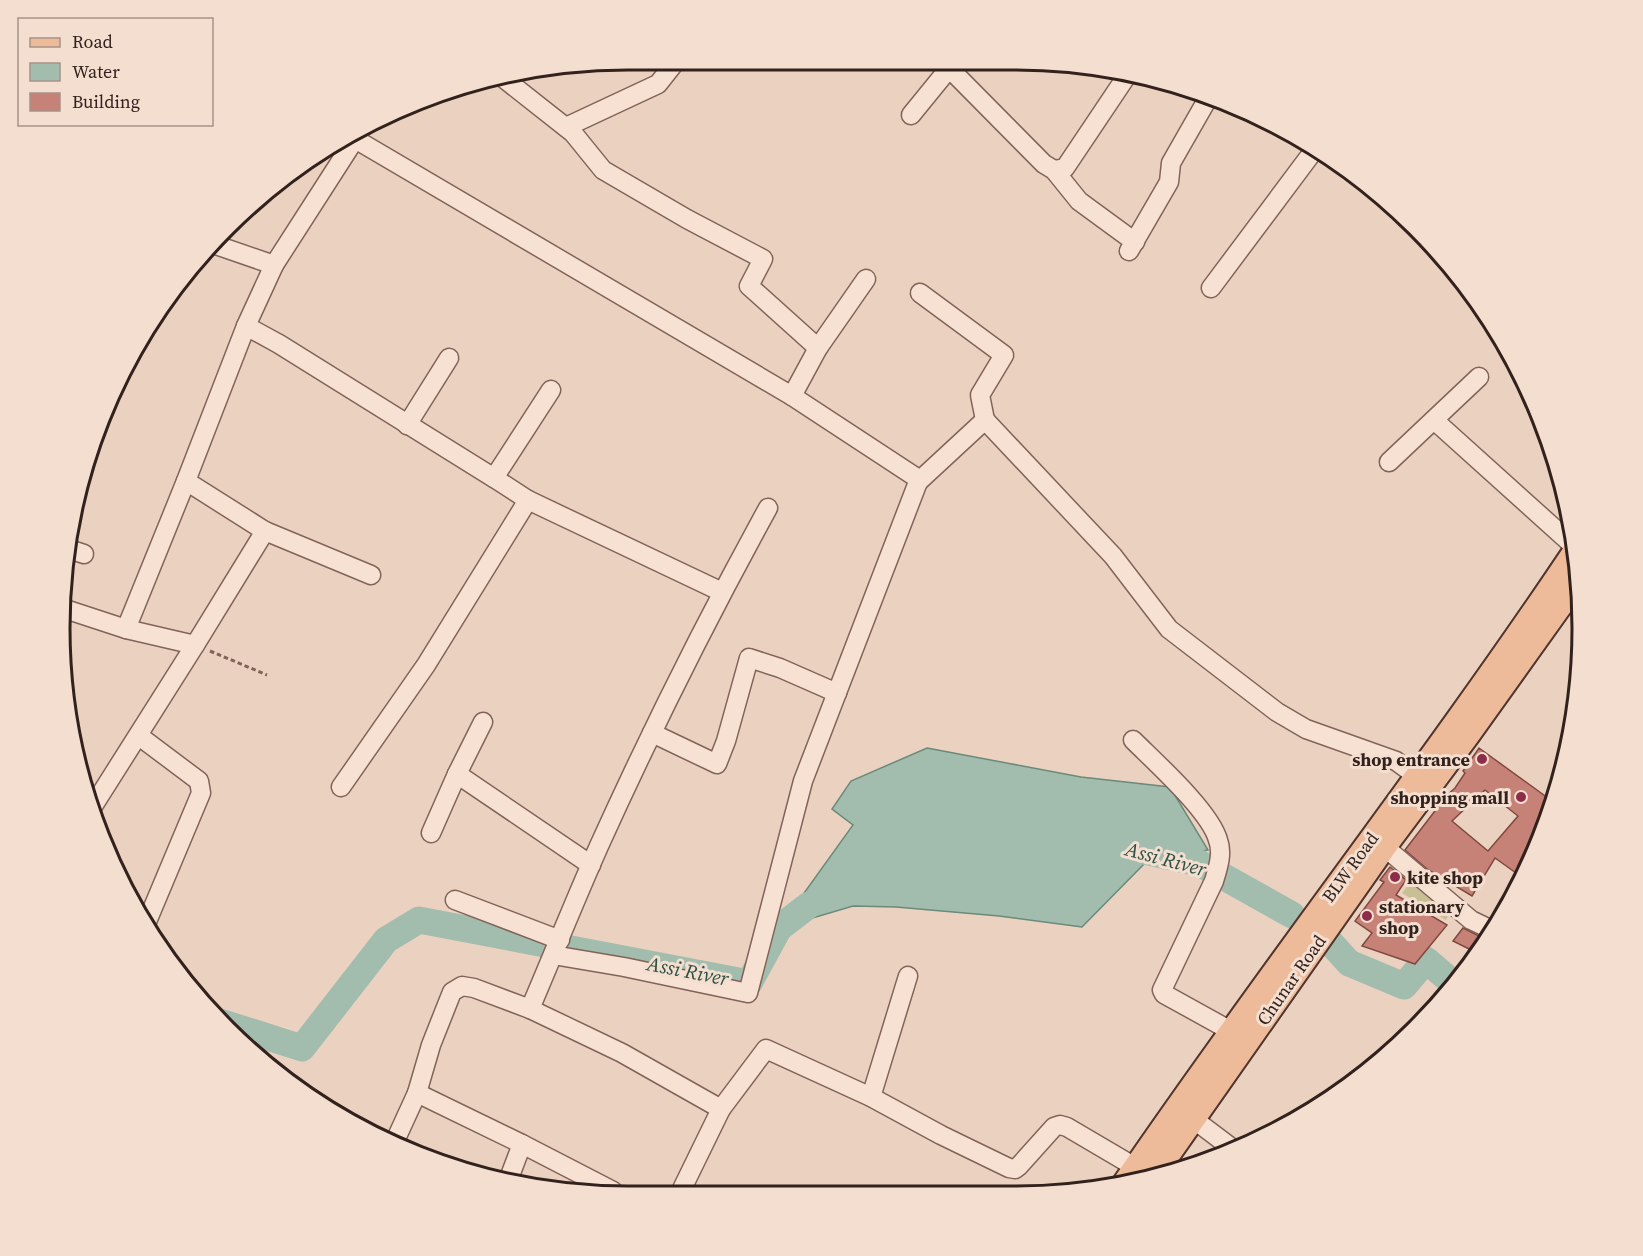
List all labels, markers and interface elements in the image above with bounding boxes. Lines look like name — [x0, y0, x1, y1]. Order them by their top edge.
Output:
legend — [18, 18, 213, 126]
text: Road — [72, 29, 113, 54]
text: Water — [72, 59, 120, 84]
text: Building — [72, 89, 140, 114]
place label: shop entrance — [1352, 747, 1470, 772]
marker: shop entrance — [1475, 752, 1489, 766]
place label: shopping mall — [1390, 785, 1509, 810]
marker: shopping mall — [1514, 790, 1528, 804]
street label: BLW Road — [1316, 827, 1384, 907]
water label: Assi River — [1122, 835, 1210, 883]
place label: kite shop — [1407, 865, 1483, 890]
marker: kite shop — [1388, 870, 1402, 884]
place label: stationary shop — [1379, 894, 1465, 940]
marker: stationary shop — [1360, 909, 1374, 923]
street label: Chunar Road — [1251, 930, 1331, 1030]
water label: Assi River — [644, 949, 732, 993]

